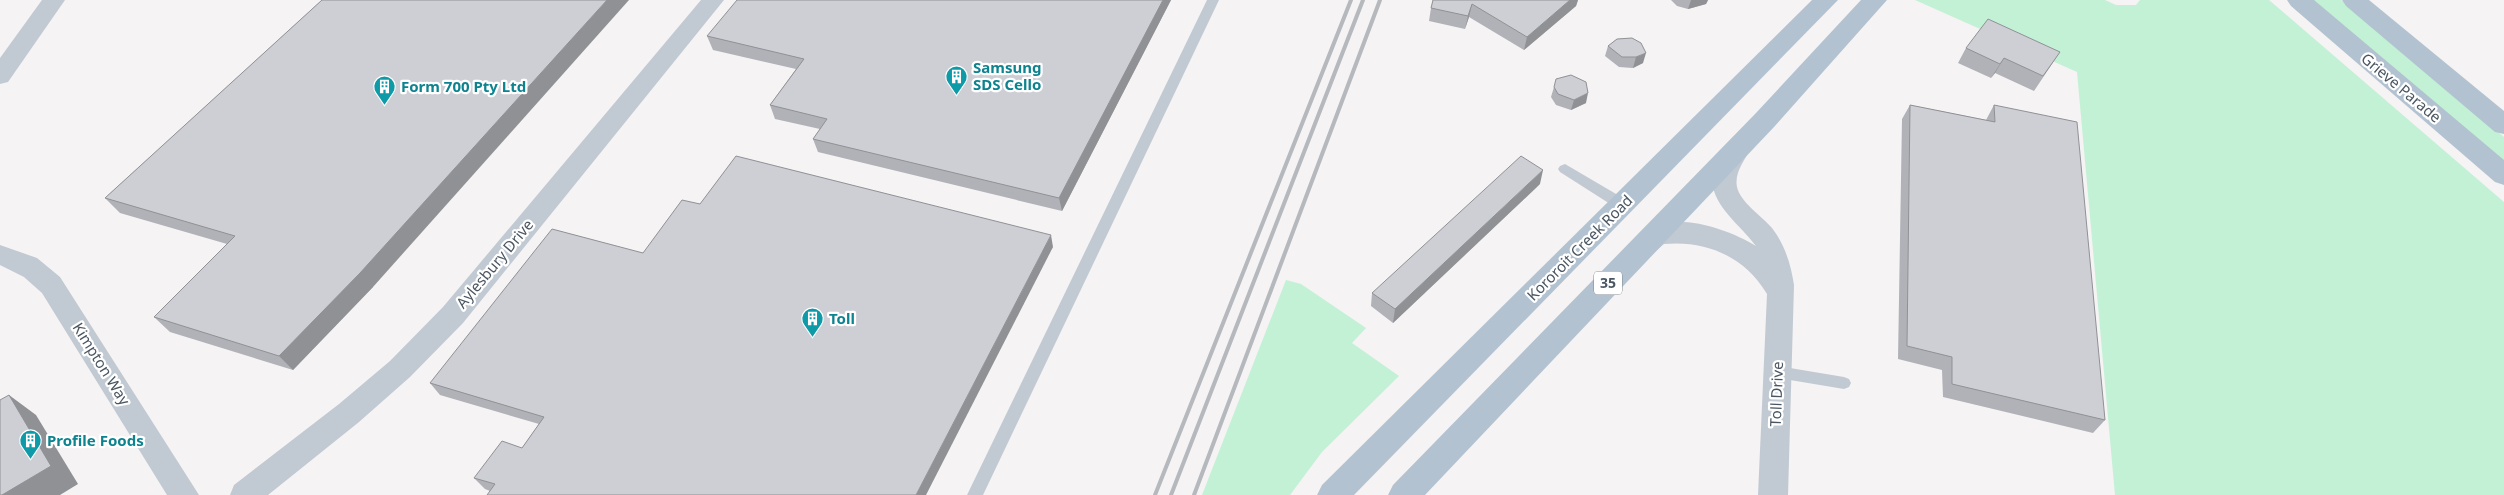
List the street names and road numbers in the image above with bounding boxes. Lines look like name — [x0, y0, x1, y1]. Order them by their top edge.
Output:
street label: Grieve Parade — [2357, 48, 2446, 127]
street label: Kororoit Creek Road — [1522, 190, 1636, 304]
street label: Aylesbury Drive — [451, 215, 537, 312]
road number: 35 — [1594, 272, 1622, 294]
street label: Kimpton Way — [69, 318, 135, 409]
street label: Toll Drive — [1765, 361, 1787, 427]

